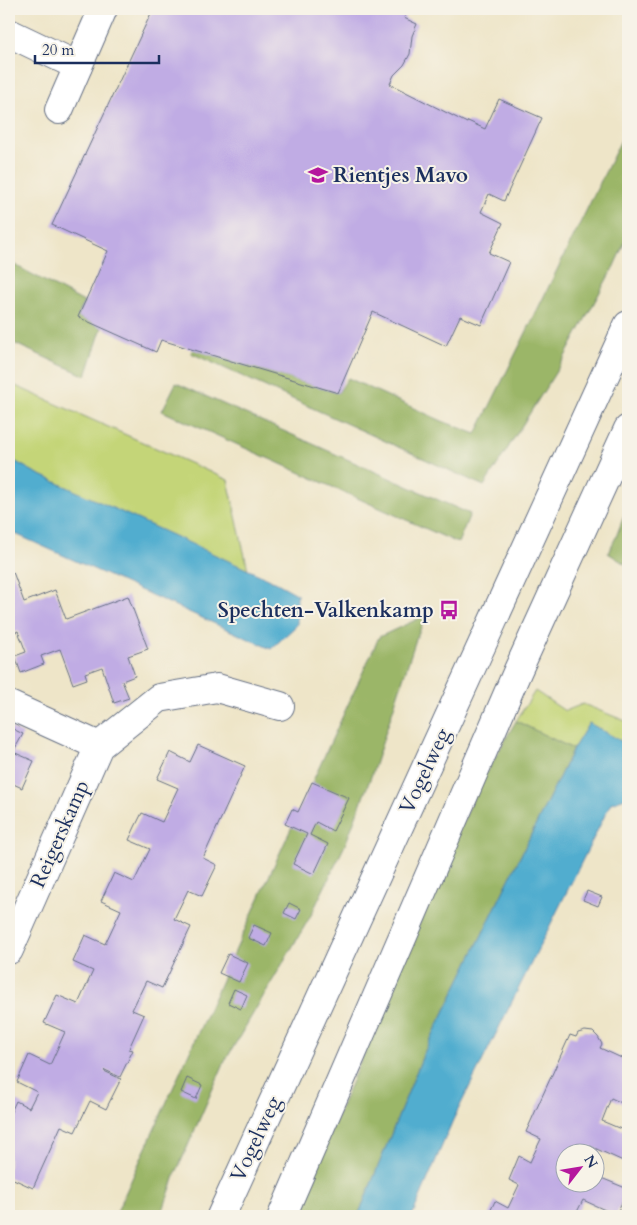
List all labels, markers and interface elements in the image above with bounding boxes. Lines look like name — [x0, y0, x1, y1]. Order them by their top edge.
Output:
scale bar — [35, 32, 159, 64]
text: 20 m — [42, 40, 74, 60]
place label: Rientjes Mavo — [333, 161, 468, 190]
school or university icon: Rientjes Mavo — [307, 164, 329, 186]
place label: Spechten-Valkenkamp — [218, 596, 434, 625]
bus stop icon: Spechten-Valkenkamp — [438, 599, 460, 621]
street label: Vogelweg — [393, 723, 458, 819]
street label: Reigerskamp — [23, 775, 97, 893]
street label: Vogelweg — [224, 1091, 289, 1187]
north arrow — [554, 1142, 604, 1192]
text: N — [579, 1151, 602, 1172]

